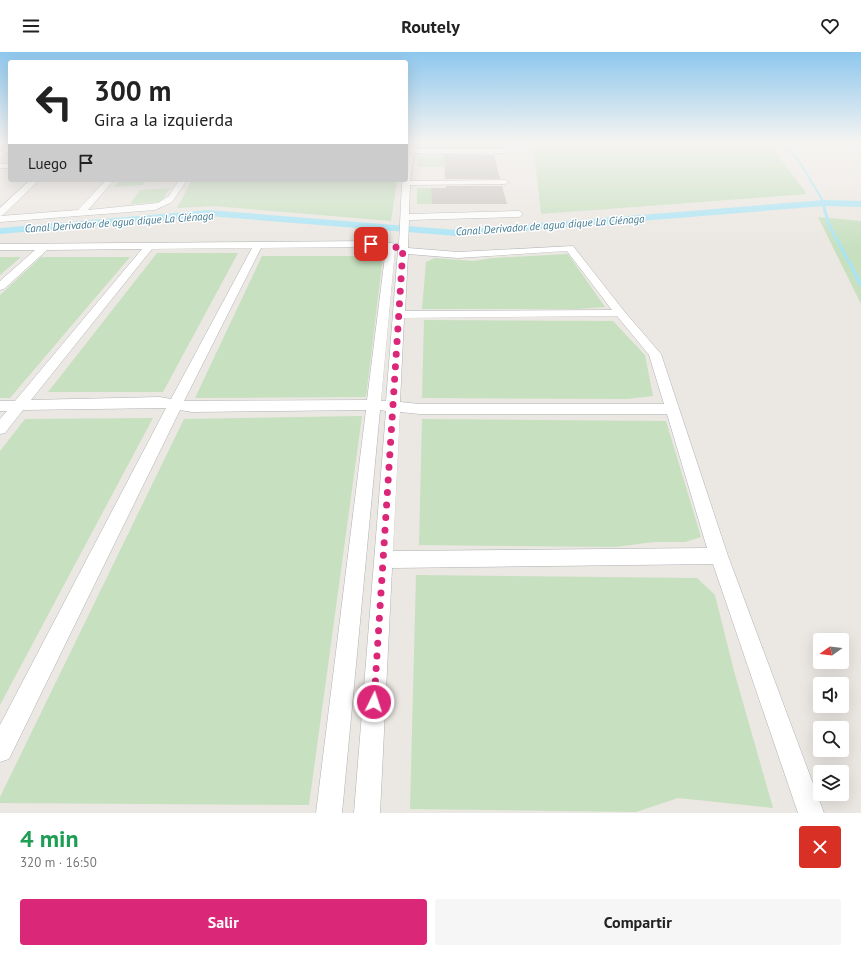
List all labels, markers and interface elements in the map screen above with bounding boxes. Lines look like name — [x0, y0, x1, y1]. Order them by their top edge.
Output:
icon: menu — [20, 15, 42, 37]
text: Routely — [401, 15, 460, 38]
icon: heart — [819, 15, 841, 37]
text: 300 m — [94, 72, 171, 109]
icon: left — [28, 76, 80, 128]
text: Gira a la izquierda — [94, 108, 233, 131]
icon: arrive — [75, 152, 97, 174]
text: Luego — [28, 154, 67, 173]
water label: Canal Derivador de agua dique La Ciénaga — [24, 208, 214, 236]
water label: Canal Derivador de agua dique La Ciénaga — [455, 211, 645, 239]
pin — [354, 227, 388, 261]
icon: arrive — [360, 233, 382, 255]
north arrow — [813, 633, 849, 669]
map controls — [813, 633, 849, 801]
button: sound — [813, 677, 849, 713]
position arrow — [353, 681, 395, 723]
button: search — [813, 721, 849, 757]
button: layers — [813, 765, 849, 801]
text: 4 min — [20, 823, 79, 854]
button: close — [799, 826, 841, 868]
text: 320 m · 16:50 — [20, 854, 97, 871]
button: Salir — [20, 899, 427, 945]
button: Compartir — [435, 899, 841, 945]

